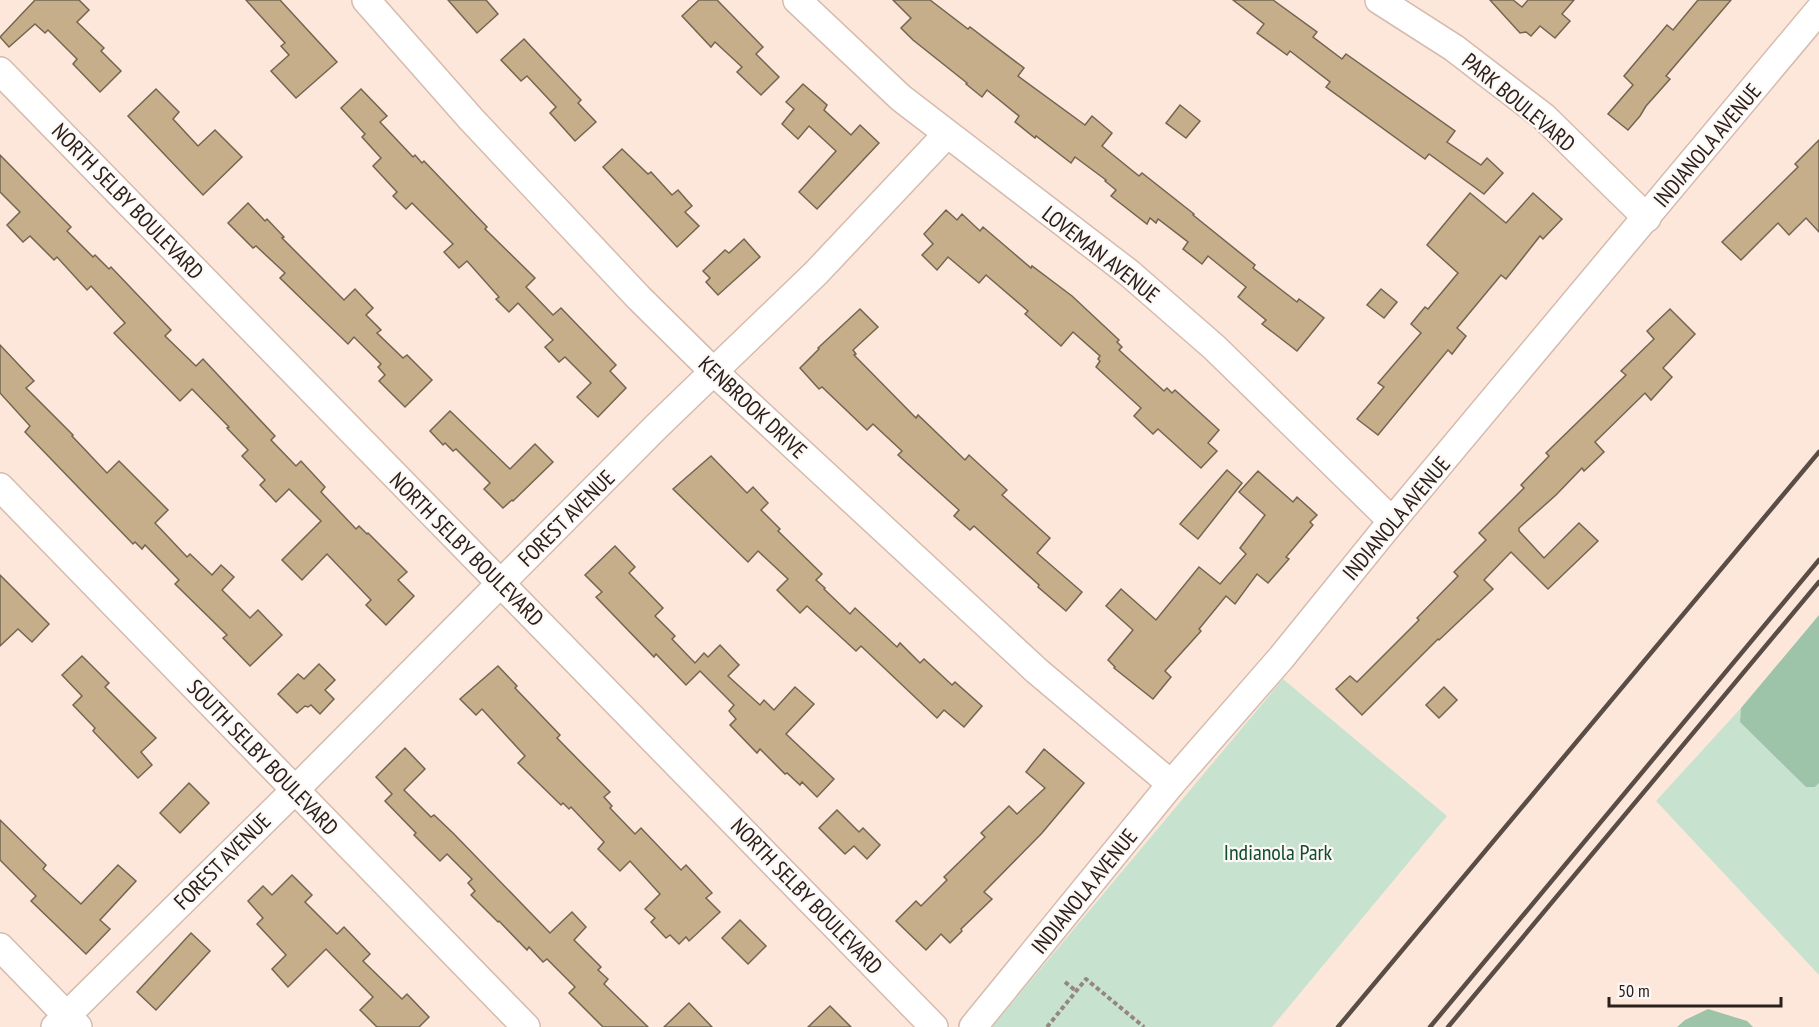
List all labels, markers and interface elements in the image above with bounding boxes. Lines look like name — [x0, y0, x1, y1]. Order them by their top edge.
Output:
street label: PARK BOULEVARD — [1457, 47, 1581, 157]
street label: INDIANOLA AVENUE — [1647, 77, 1767, 213]
street label: NORTH SELBY BOULEVARD — [46, 117, 210, 285]
street label: LOVEMAN AVENUE — [1037, 199, 1165, 309]
street label: KENBROOK DRIVE — [693, 350, 813, 464]
street label: INDIANOLA AVENUE — [1336, 450, 1456, 586]
street label: FOREST AVENUE — [512, 464, 620, 572]
street label: NORTH SELBY BOULEVARD — [384, 466, 550, 632]
street label: SOUTH SELBY BOULEVARD — [181, 673, 345, 841]
street label: FOREST AVENUE — [168, 807, 276, 915]
street label: NORTH SELBY BOULEVARD — [725, 812, 889, 980]
street label: INDIANOLA AVENUE — [1025, 823, 1143, 959]
park label: Indianola Park — [1224, 838, 1333, 866]
scale bar — [1609, 970, 1782, 1008]
text: 50 m — [1618, 979, 1650, 1002]

